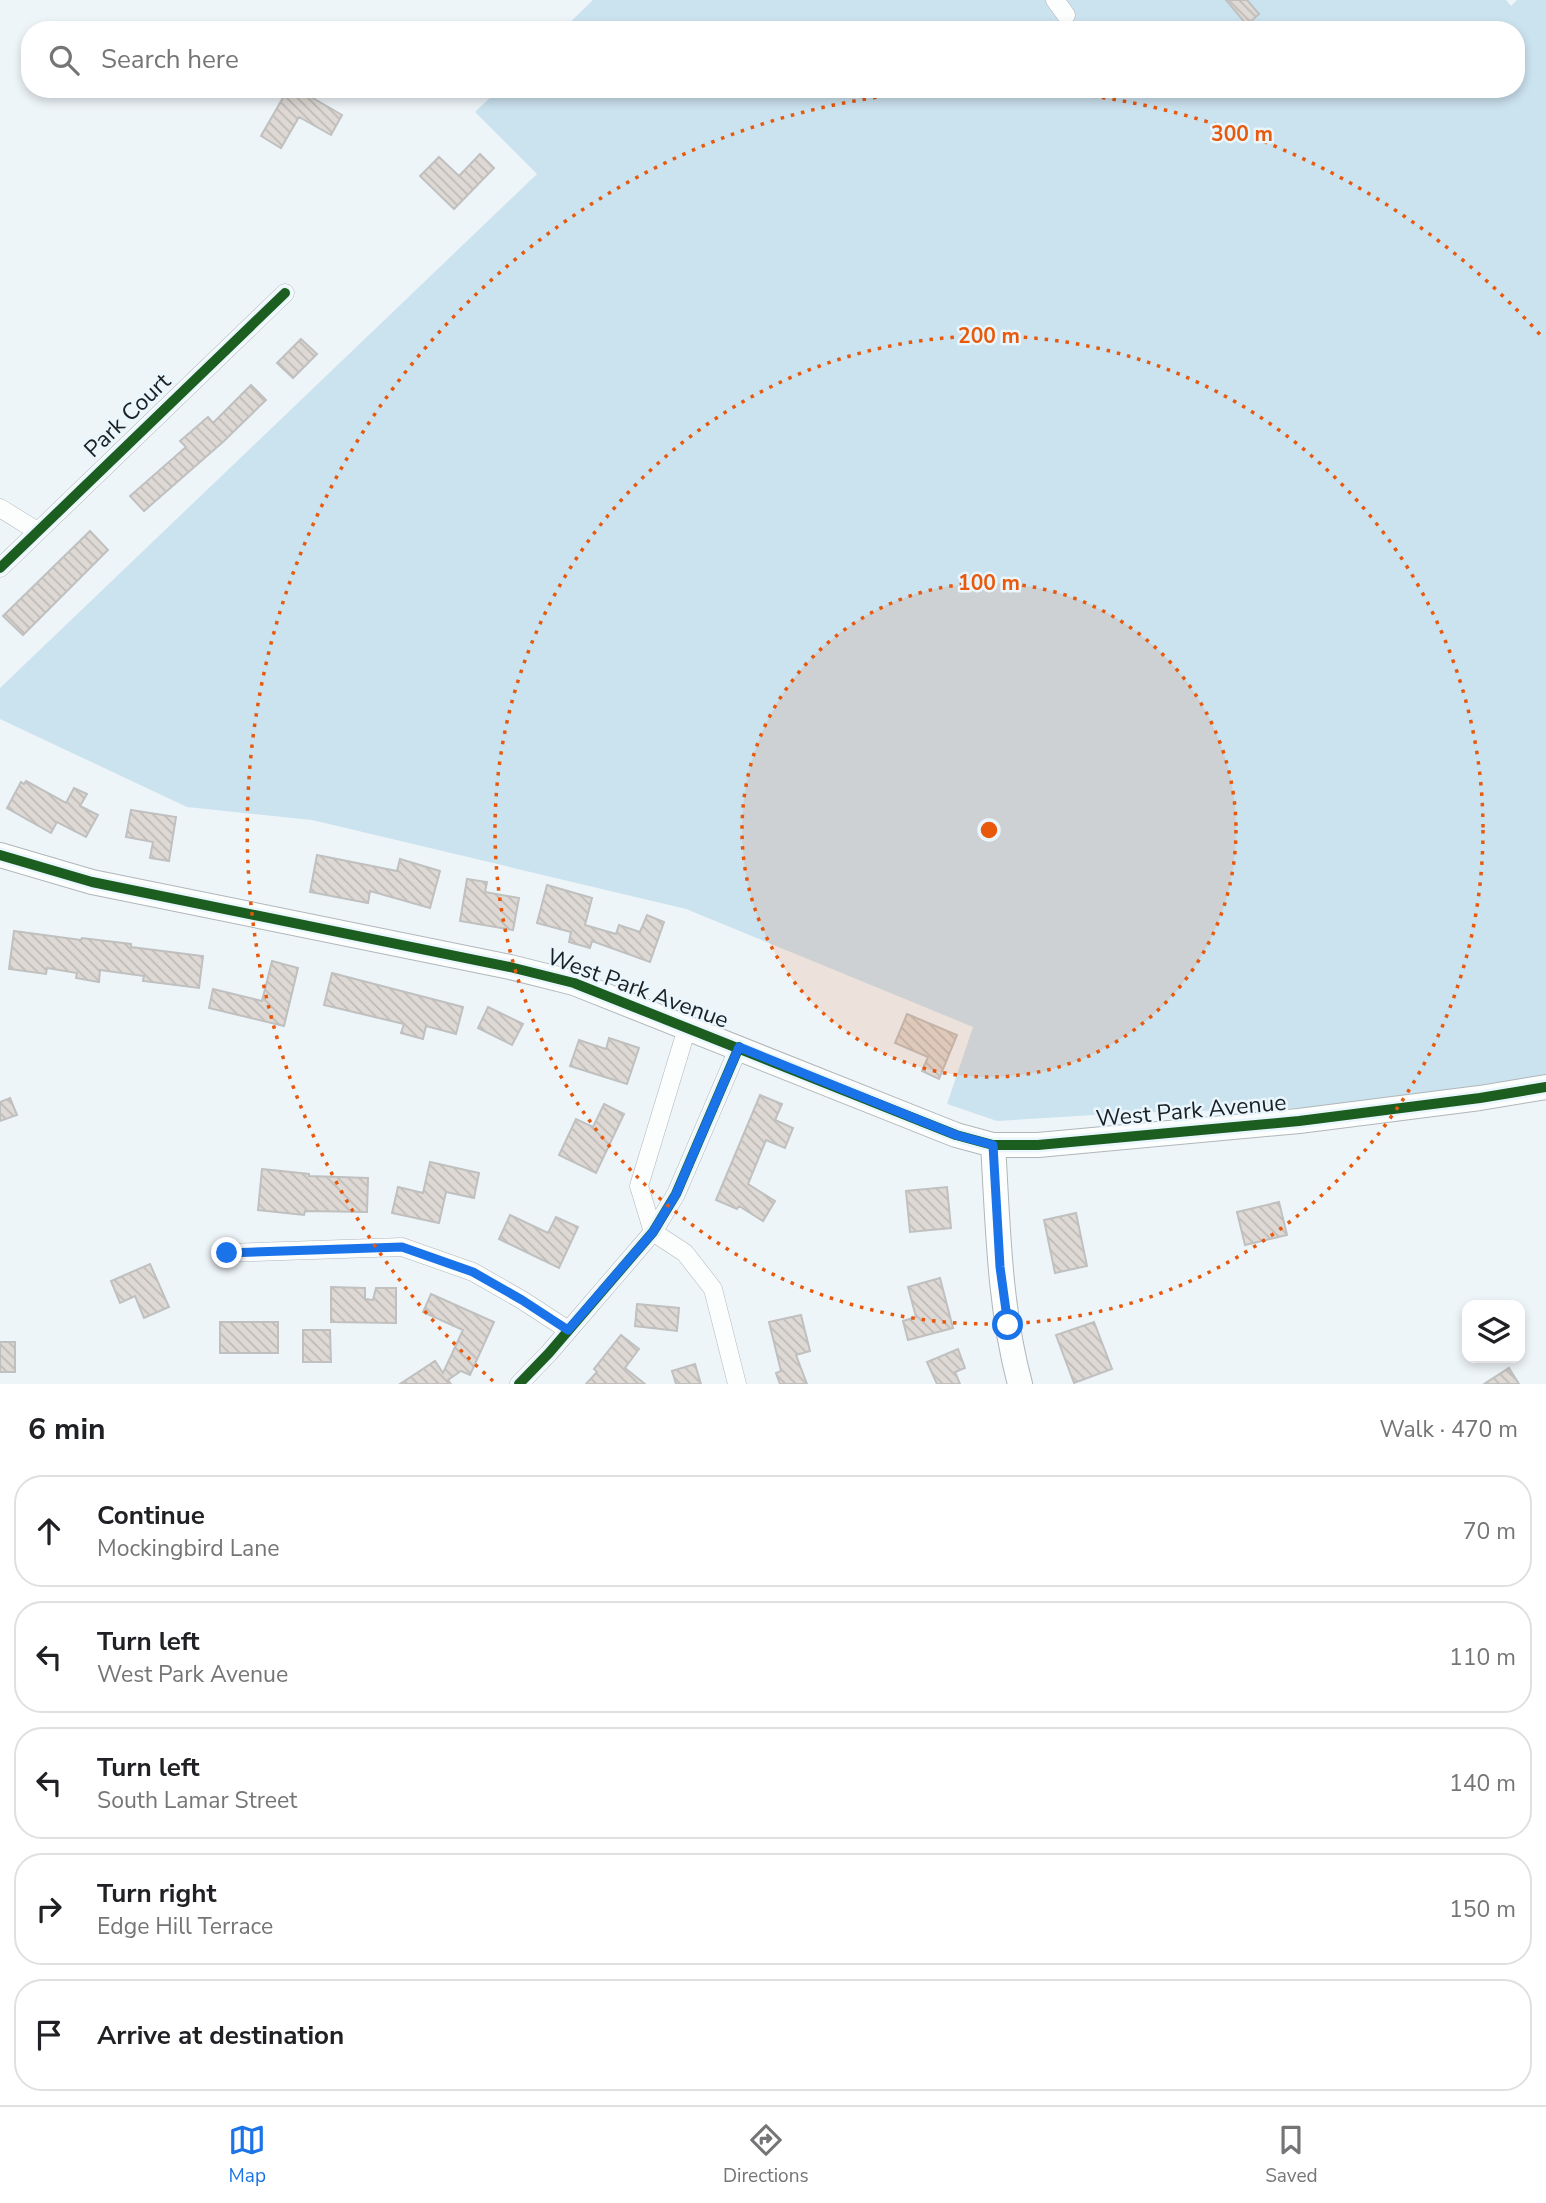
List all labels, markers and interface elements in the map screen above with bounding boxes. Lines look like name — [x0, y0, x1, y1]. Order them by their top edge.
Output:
search box — [21, 21, 1525, 98]
icon: search — [45, 41, 83, 79]
text: Search here — [101, 42, 239, 77]
text: 300 m — [1211, 120, 1273, 148]
text: 200 m — [958, 322, 1020, 350]
street label: Park Court — [77, 366, 178, 464]
text: 100 m — [958, 569, 1020, 597]
centre of rings — [977, 818, 1001, 842]
street label: West Park Avenue — [543, 941, 733, 1036]
street label: West Park Avenue — [1094, 1087, 1288, 1134]
route end — [211, 1237, 242, 1268]
map controls — [1462, 1300, 1525, 1363]
button: layers — [1462, 1300, 1525, 1363]
route start — [992, 1309, 1023, 1340]
text: 6 min — [28, 1409, 106, 1450]
text: Walk · 470 m — [1379, 1414, 1518, 1445]
text: Continue — [97, 1498, 205, 1533]
icon: ahead — [30, 1512, 68, 1550]
text: 70 m — [1463, 1516, 1516, 1547]
text: Mockingbird Lane — [97, 1533, 280, 1564]
text: Turn left — [97, 1624, 200, 1659]
icon: left — [30, 1638, 68, 1676]
text: 110 m — [1449, 1642, 1516, 1673]
text: West Park Avenue — [97, 1659, 288, 1690]
text: Turn left — [97, 1750, 200, 1785]
icon: left — [30, 1764, 68, 1802]
text: 140 m — [1449, 1768, 1516, 1799]
text: South Lamar Street — [97, 1785, 297, 1816]
text: Turn right — [97, 1876, 216, 1911]
icon: right — [30, 1890, 68, 1928]
text: 150 m — [1449, 1894, 1516, 1925]
text: Edge Hill Terrace — [97, 1911, 273, 1942]
icon: arrive — [30, 2016, 68, 2054]
text: Arrive at destination — [97, 2018, 344, 2053]
tab: Map — [228, 2121, 266, 2189]
tab: Directions — [723, 2121, 809, 2189]
tab: Saved — [1265, 2121, 1318, 2189]

